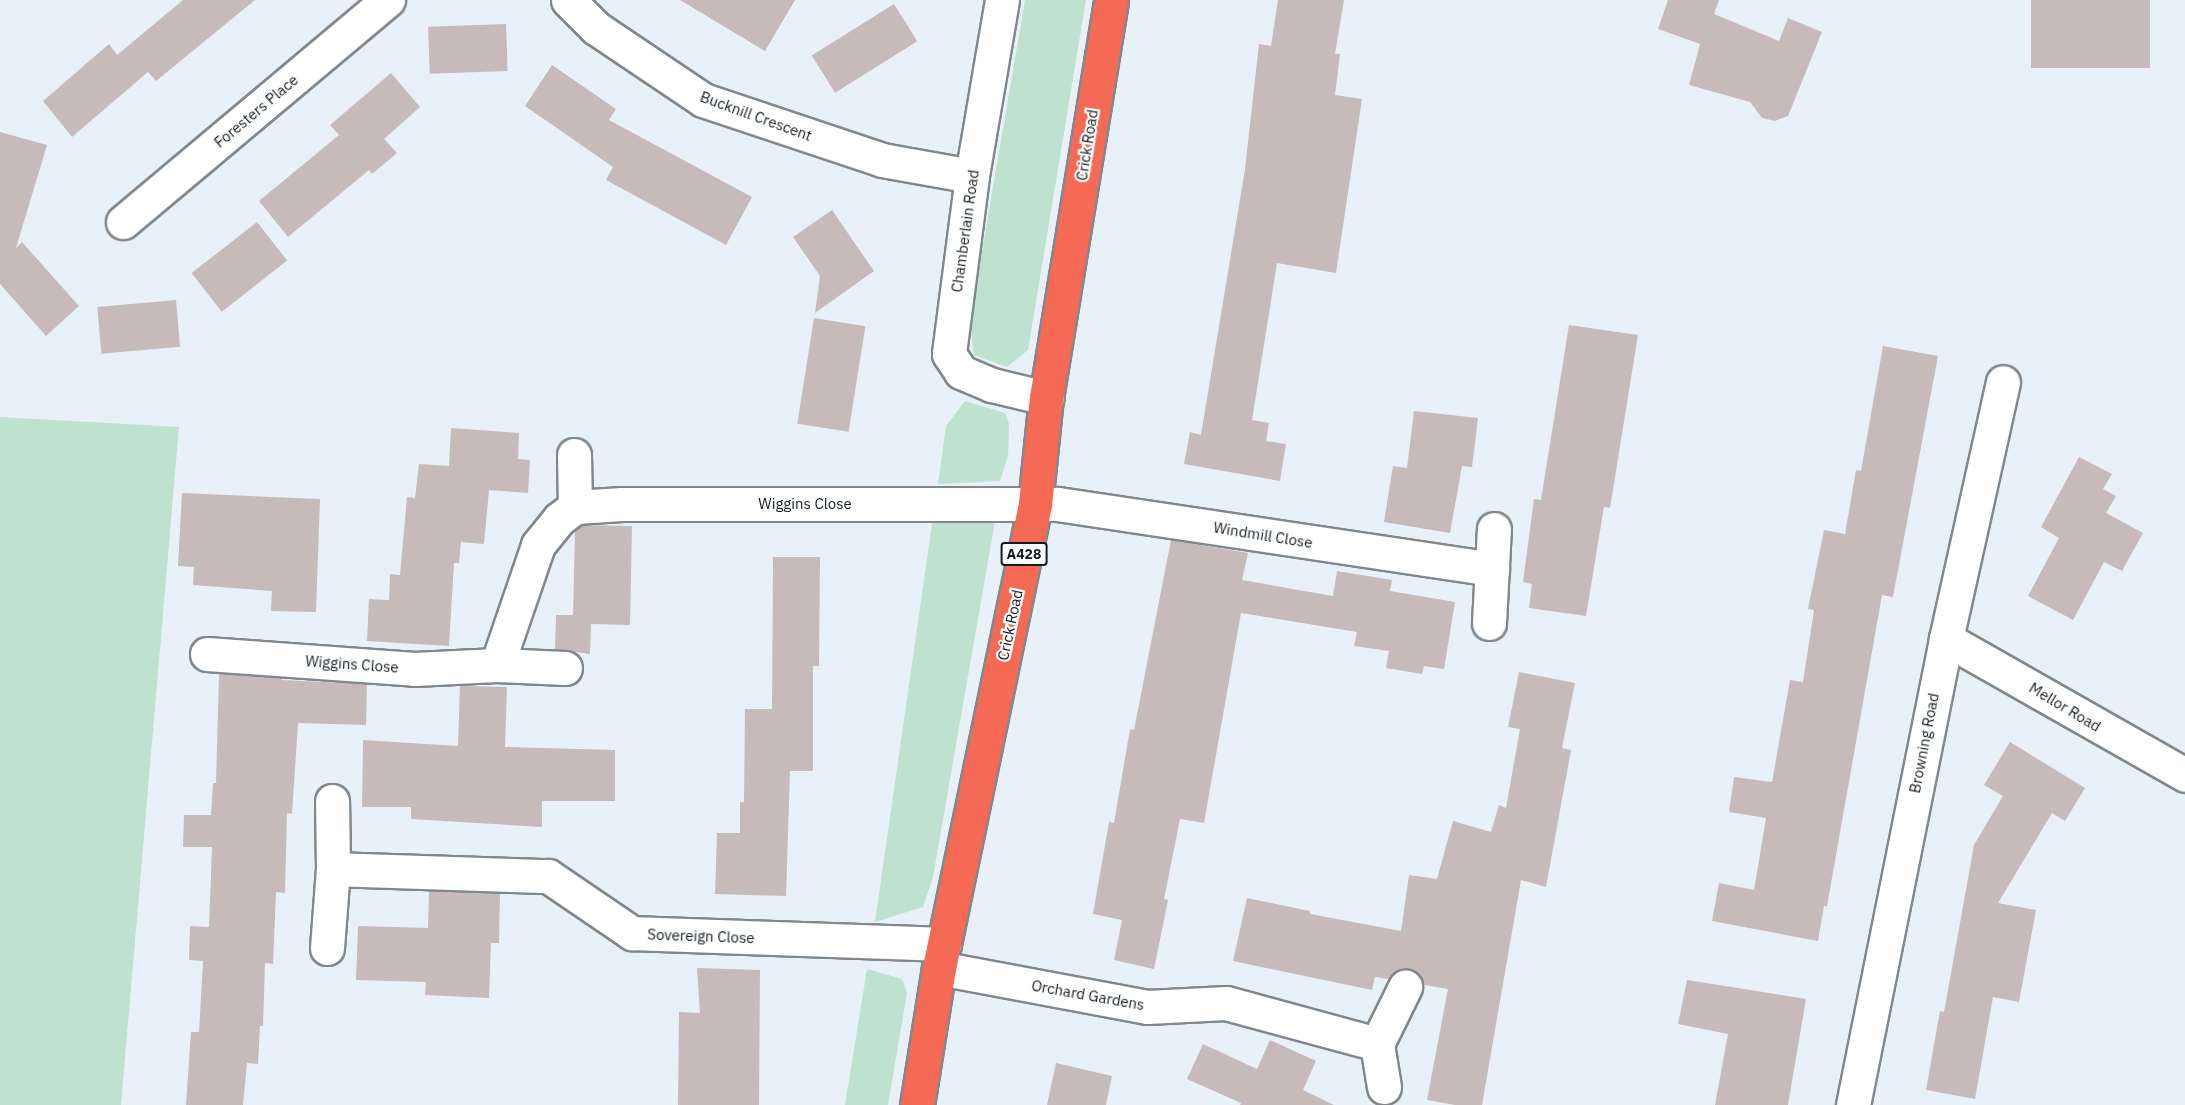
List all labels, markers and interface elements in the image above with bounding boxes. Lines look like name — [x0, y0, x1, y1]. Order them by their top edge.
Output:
street label: Foresters Place — [210, 71, 302, 151]
street label: Bucknill Crescent — [698, 87, 814, 145]
street label: Crick Road — [1072, 108, 1102, 182]
street label: Chamberlain Road — [947, 168, 983, 294]
street label: Wiggins Close — [758, 495, 852, 513]
street label: Windmill Close — [1212, 518, 1314, 552]
road number: A428 — [1000, 543, 1048, 565]
street label: Crick Road — [994, 588, 1026, 662]
street label: Wiggins Close — [305, 652, 399, 676]
street label: Mellor Road — [2026, 679, 2104, 735]
street label: Browning Road — [1905, 691, 1943, 795]
street label: Sovereign Close — [647, 925, 755, 947]
street label: Orchard Gardens — [1030, 976, 1146, 1014]

